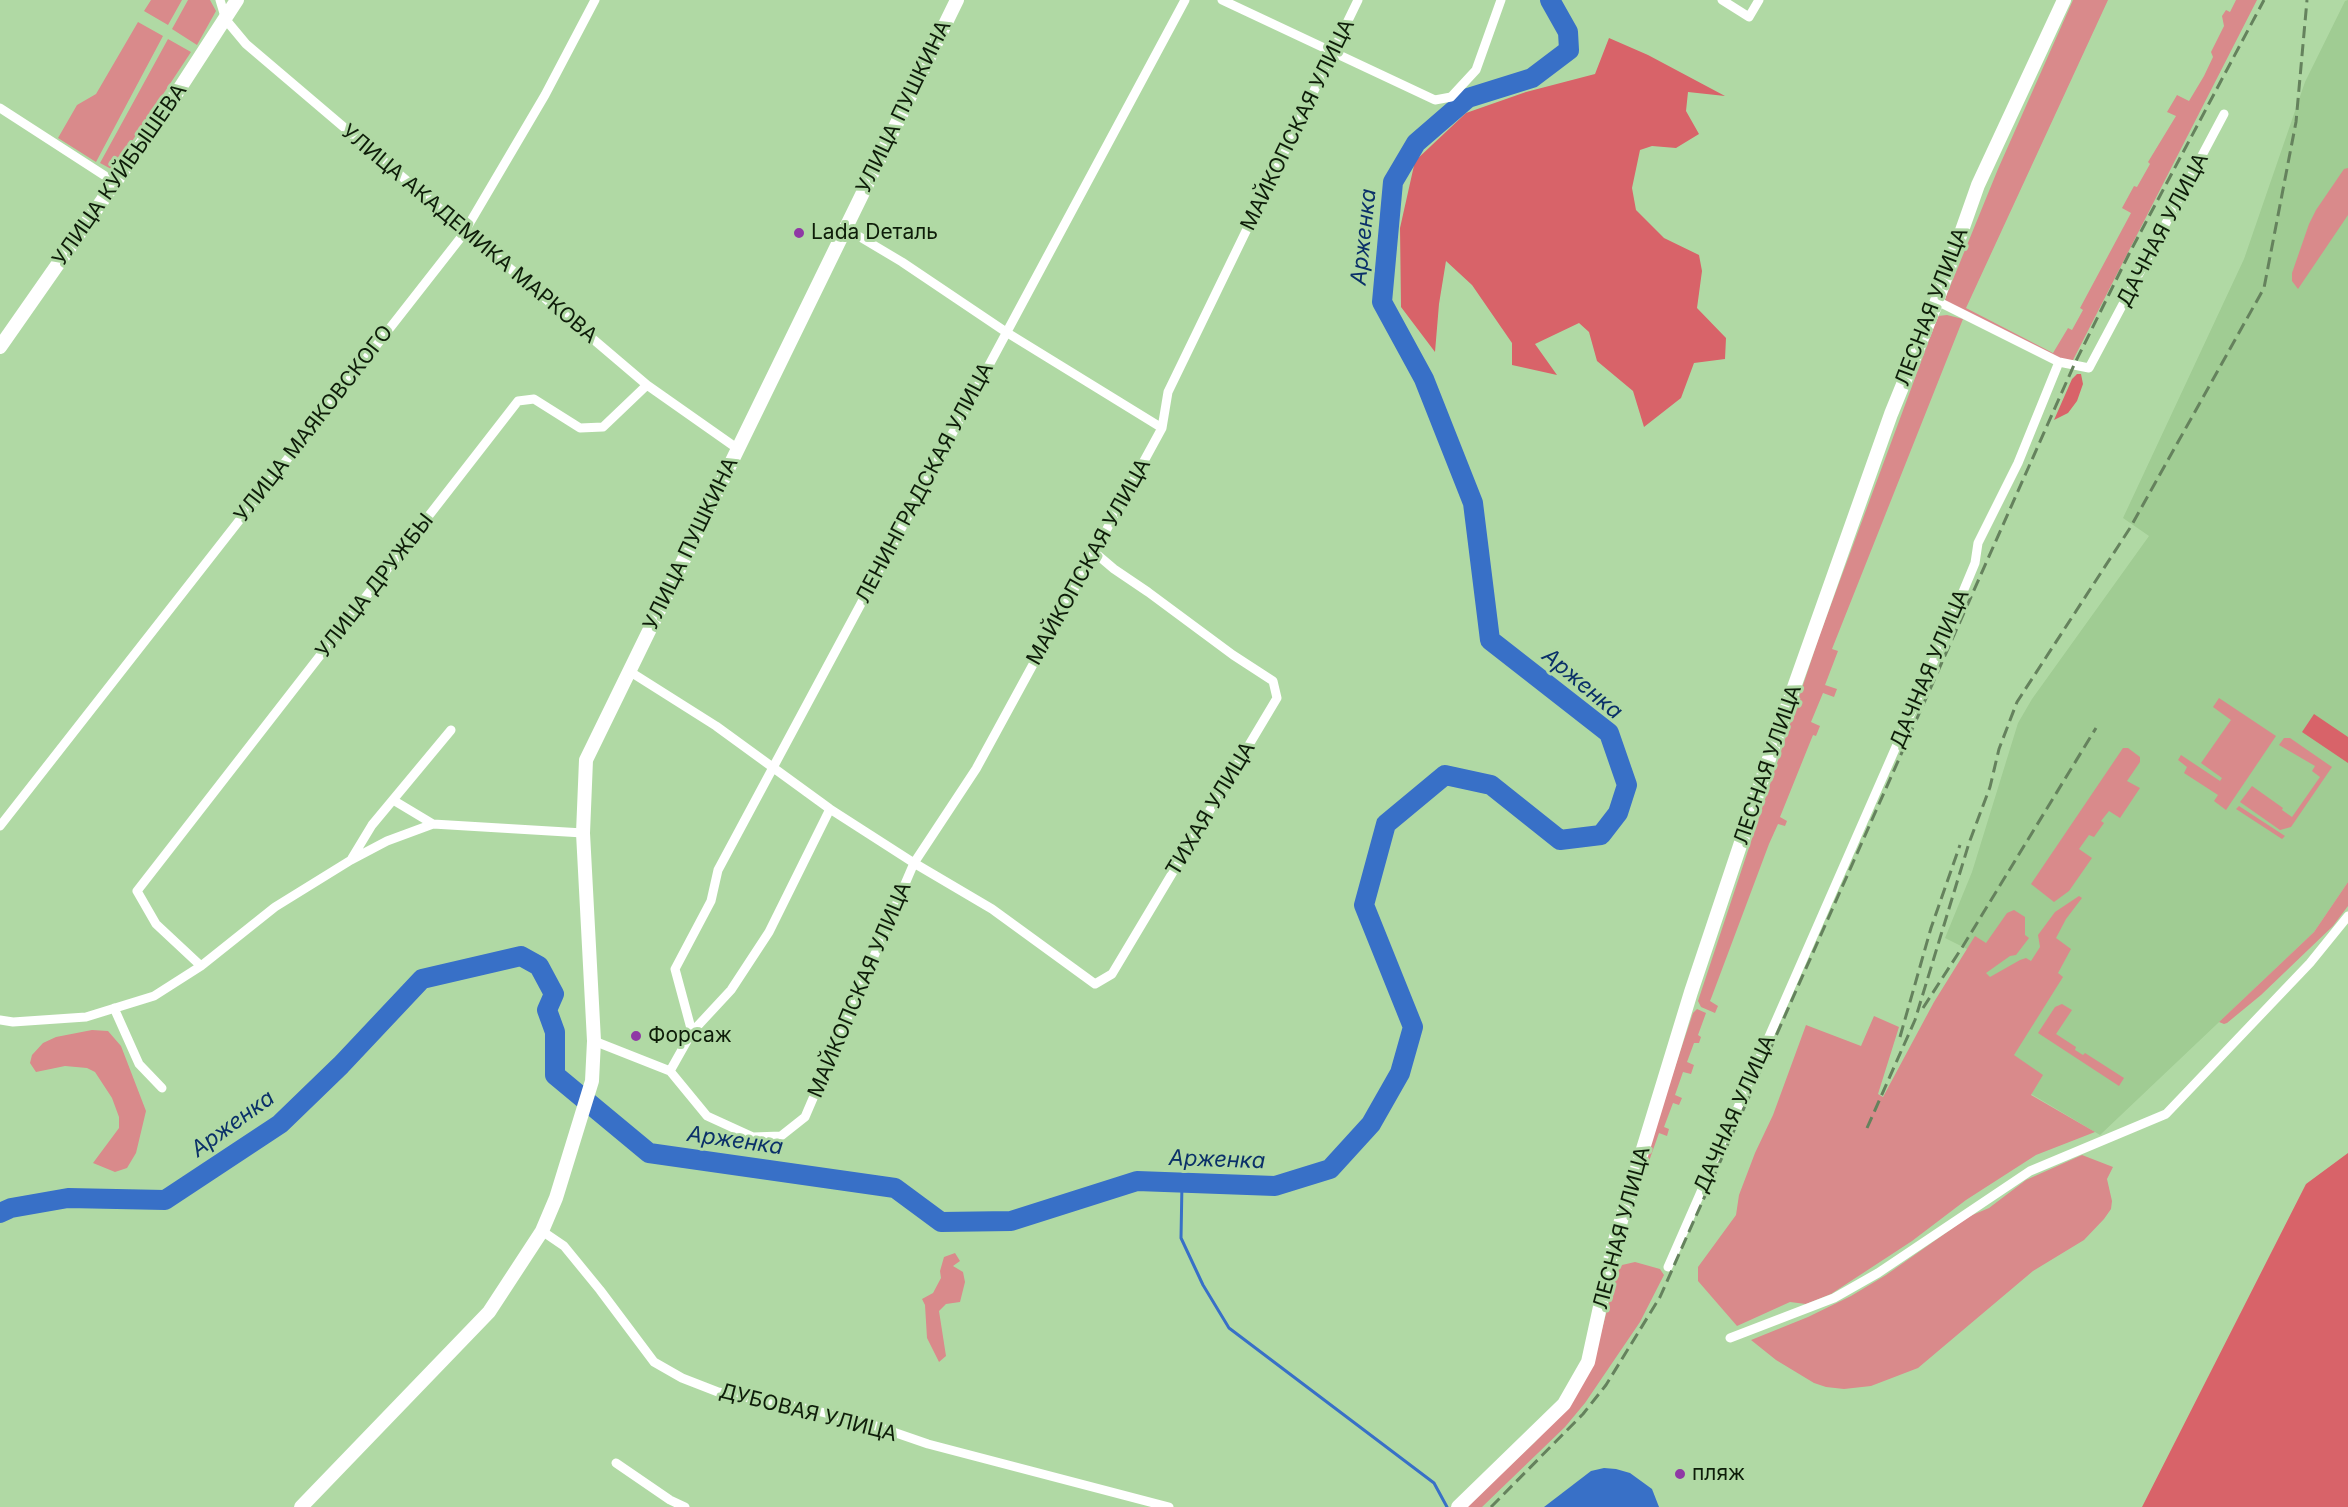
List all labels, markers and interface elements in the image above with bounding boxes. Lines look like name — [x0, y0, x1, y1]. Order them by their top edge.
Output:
street label: МАЙКОПСКАЯ УЛИЦА — [1236, 15, 1360, 235]
street label: УЛИЦА ПУШКИНА — [851, 16, 957, 198]
street label: УЛИЦА КУЙБЫШЕВА — [48, 79, 192, 271]
street label: УЛИЦА АКАДЕМИКА МАРКОВА — [336, 119, 602, 349]
street label: ДАЧНАЯ УЛИЦА — [2112, 149, 2214, 311]
water label: Арженка — [1346, 188, 1382, 286]
place label: Lada Dеталь — [811, 220, 938, 246]
street label: ЛЕСНАЯ УЛИЦА — [1890, 224, 1974, 390]
marker: Lada Dеталь — [792, 226, 806, 240]
street label: УЛИЦА МАЯКОВСКОГО — [229, 321, 399, 527]
street label: ЛЕНИНГРАДСКАЯ УЛИЦА — [851, 358, 999, 608]
street label: УЛИЦА ПУШКИНА — [638, 453, 744, 635]
street label: МАЙКОПСКАЯ УЛИЦА — [1022, 454, 1156, 670]
street label: УЛИЦА ДРУЖБЫ — [311, 509, 439, 663]
street label: ДАЧНАЯ УЛИЦА — [1885, 586, 1975, 752]
water label: Арженка — [1537, 643, 1627, 725]
street label: ЛЕСНАЯ УЛИЦА — [1729, 682, 1807, 848]
street label: ТИХАЯ УЛИЦА — [1161, 737, 1261, 881]
street label: МАЙКОПСКАЯ УЛИЦА — [803, 878, 917, 1102]
place label: Форсаж — [648, 1023, 732, 1049]
marker: Форсаж — [629, 1029, 643, 1043]
street label: ДАЧНАЯ УЛИЦА — [1689, 1031, 1781, 1197]
water label: Арженка — [186, 1085, 280, 1163]
water label: Арженка — [685, 1121, 785, 1161]
street label: ЛЕСНАЯ УЛИЦА — [1588, 1144, 1656, 1312]
water label: Арженка — [1168, 1145, 1266, 1175]
street label: ДУБОВАЯ УЛИЦА — [717, 1379, 899, 1447]
place label: пляж — [1692, 1461, 1745, 1487]
marker: пляж — [1673, 1467, 1687, 1481]

